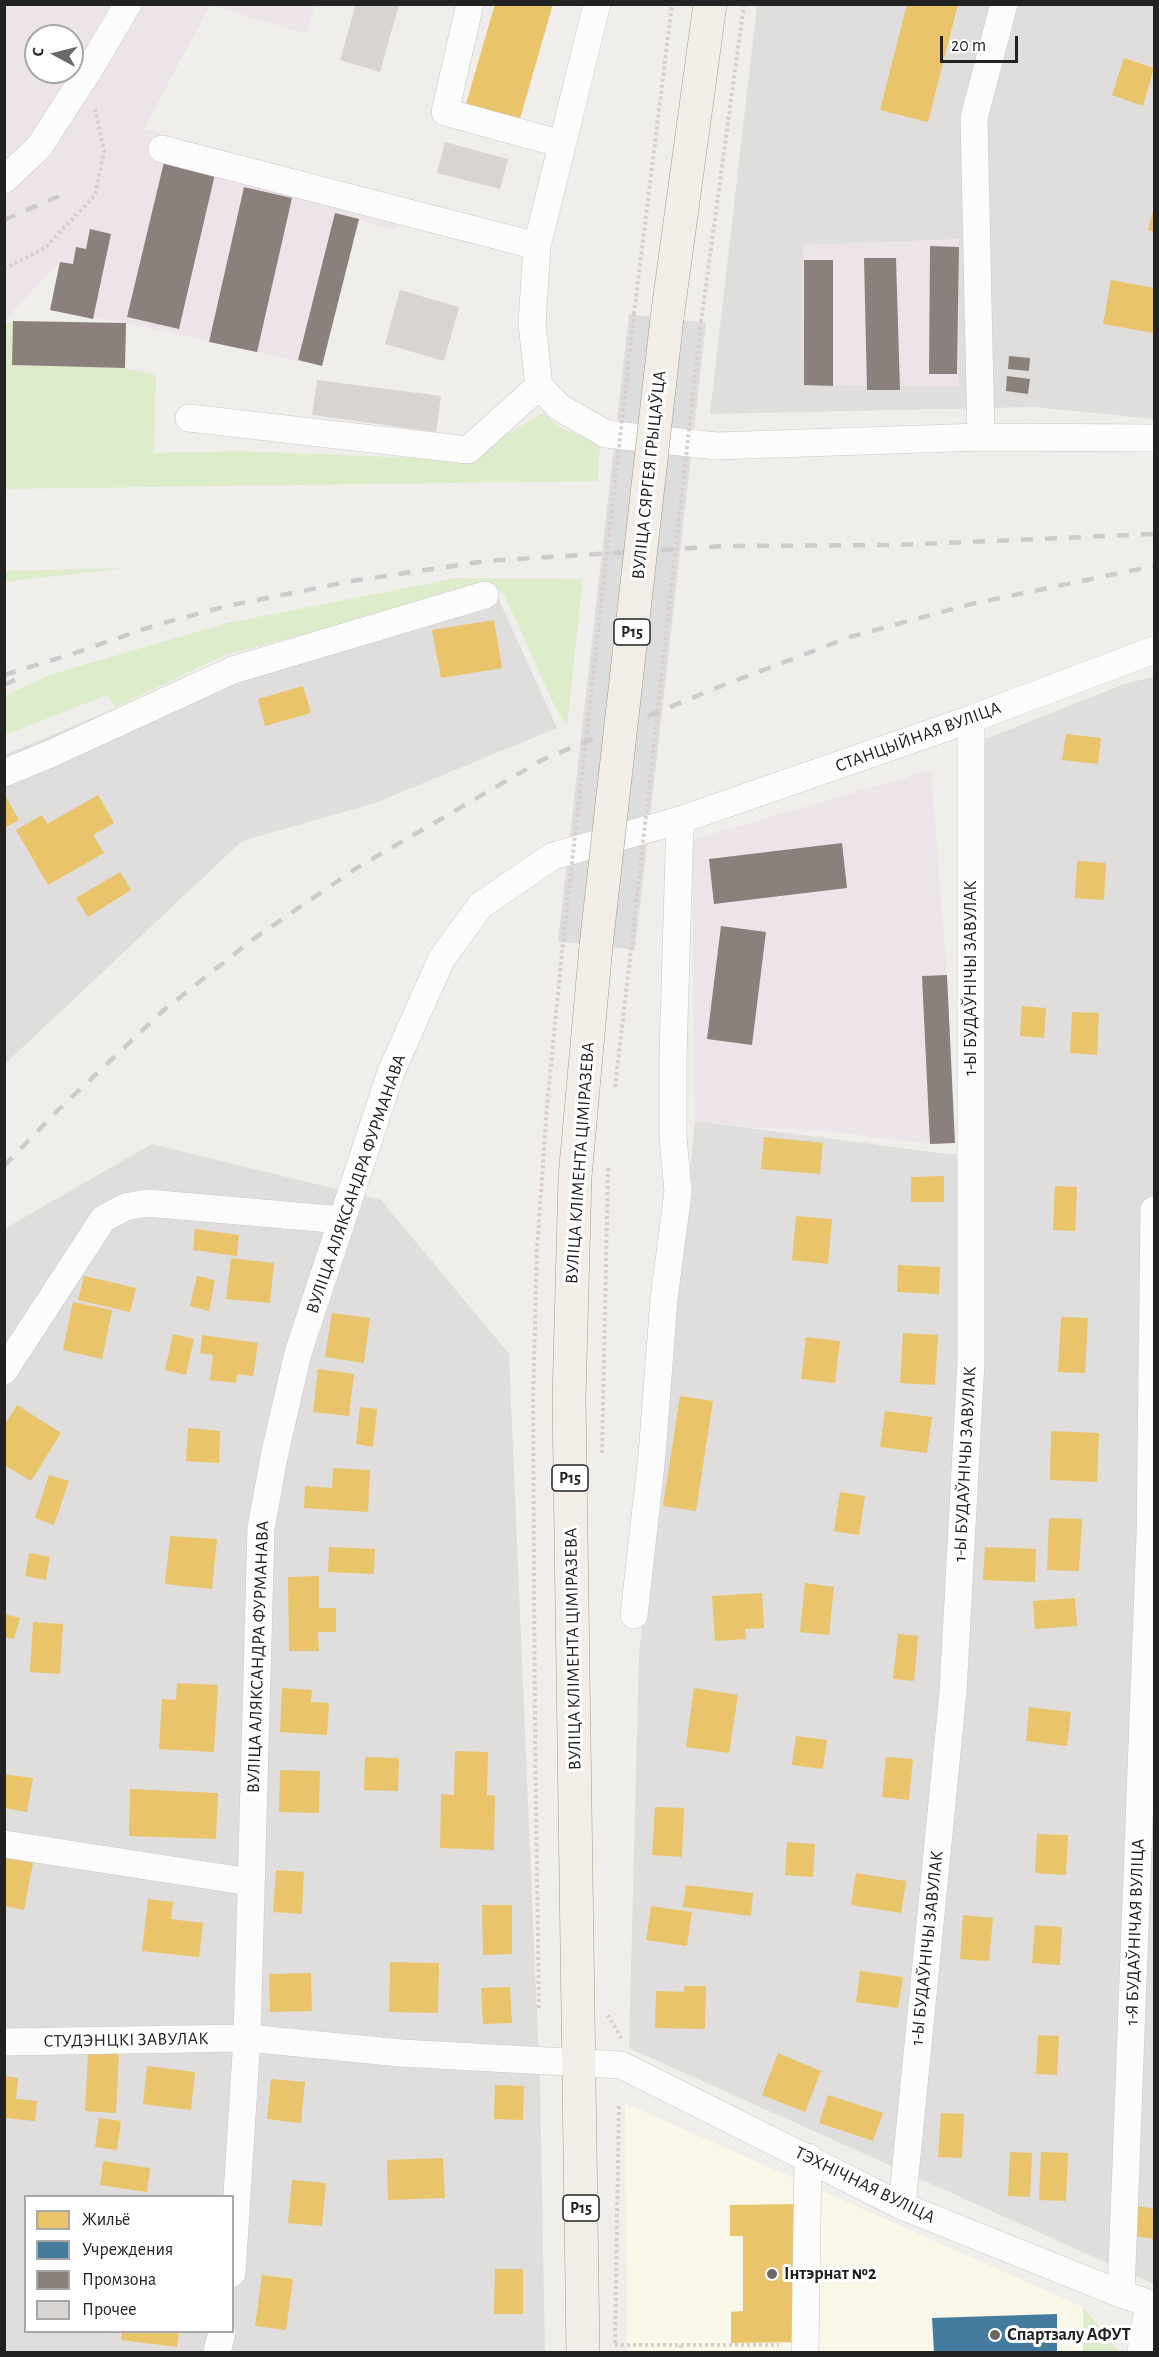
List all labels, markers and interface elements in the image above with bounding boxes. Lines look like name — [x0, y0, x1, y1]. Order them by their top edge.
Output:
north arrow — [24, 24, 84, 84]
scale bar — [943, 24, 1021, 62]
text: 20 m — [951, 37, 986, 55]
text: С — [30, 47, 47, 57]
street label: ВУЛІЦА СЯРГЕЯ ГРЫЦАЎЦА — [627, 370, 671, 580]
road number: Р15 — [614, 619, 650, 645]
street label: СТАНЦЫЙНАЯ ВУЛІЦА — [832, 697, 1004, 777]
street label: 1-Ы БУДАЎНІЧЫ ЗАВУЛАК — [960, 880, 982, 1076]
street label: ВУЛІЦА КЛІМЕНТА ЦІМІРАЗЕВА — [561, 1041, 599, 1285]
street label: ВУЛІЦА АЛЯКСАНДРА ФУРМАНАВА — [301, 1051, 411, 1317]
street label: 1-Ы БУДАЎНІЧЫ ЗАВУЛАК — [949, 1366, 981, 1562]
road number: Р15 — [552, 1465, 588, 1491]
street label: ВУЛІЦА АЛЯКСАНДРА ФУРМАНАВА — [242, 1520, 274, 1794]
street label: ВУЛІЦА КЛІМЕНТА ЦІМІРАЗЕВА — [560, 1527, 586, 1771]
street label: 1-Я БУДАЎНІЧАЯ ВУЛІЦА — [1121, 1838, 1149, 2026]
street label: 1-Ы БУДАЎНІЧЫ ЗАВУЛАК — [906, 1850, 948, 2046]
street label: СТУДЭНЦКІ ЗАВУЛАК — [43, 2028, 209, 2052]
street label: ТЭХНІЧНАЯ ВУЛІЦА — [791, 2142, 939, 2228]
legend — [24, 2195, 234, 2333]
road number: Р15 — [563, 2195, 599, 2221]
text: Жильё — [82, 2211, 130, 2229]
text: Учреждения — [82, 2241, 173, 2259]
place label: Інтэрнат №2 — [784, 2263, 876, 2285]
marker: Інтэрнат №2 — [765, 2267, 779, 2281]
text: Промзона — [82, 2271, 156, 2289]
text: Прочее — [82, 2301, 137, 2319]
place label: Спартзалу АФУТ — [1007, 2324, 1131, 2346]
marker: Спартзалу АФУТ — [988, 2328, 1002, 2342]

